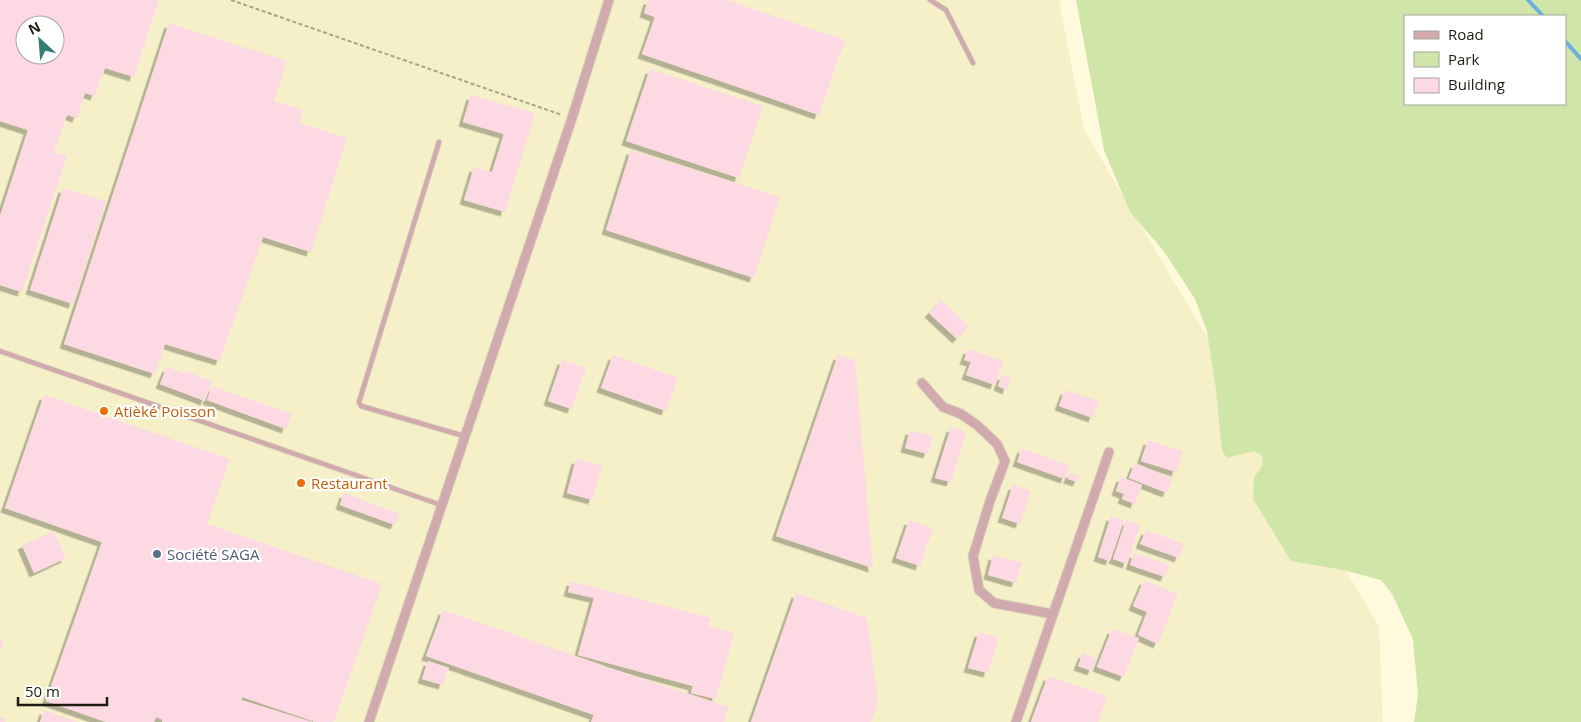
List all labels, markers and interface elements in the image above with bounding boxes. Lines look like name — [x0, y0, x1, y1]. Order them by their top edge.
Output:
north arrow — [15, 15, 65, 65]
legend — [1404, 15, 1566, 105]
text: N — [25, 17, 43, 39]
text: Road — [1448, 24, 1484, 44]
text: Park — [1448, 49, 1479, 69]
text: Building — [1448, 74, 1505, 94]
place label: Atièké Poisson — [114, 401, 216, 421]
marker: Atièké Poisson — [98, 405, 110, 417]
place label: Restaurant — [311, 473, 388, 493]
marker: Restaurant — [295, 477, 307, 489]
place label: Société SAGA — [167, 544, 260, 564]
marker: Société SAGA — [151, 548, 163, 560]
scale bar — [18, 674, 106, 706]
text: 50 m — [25, 681, 60, 701]

